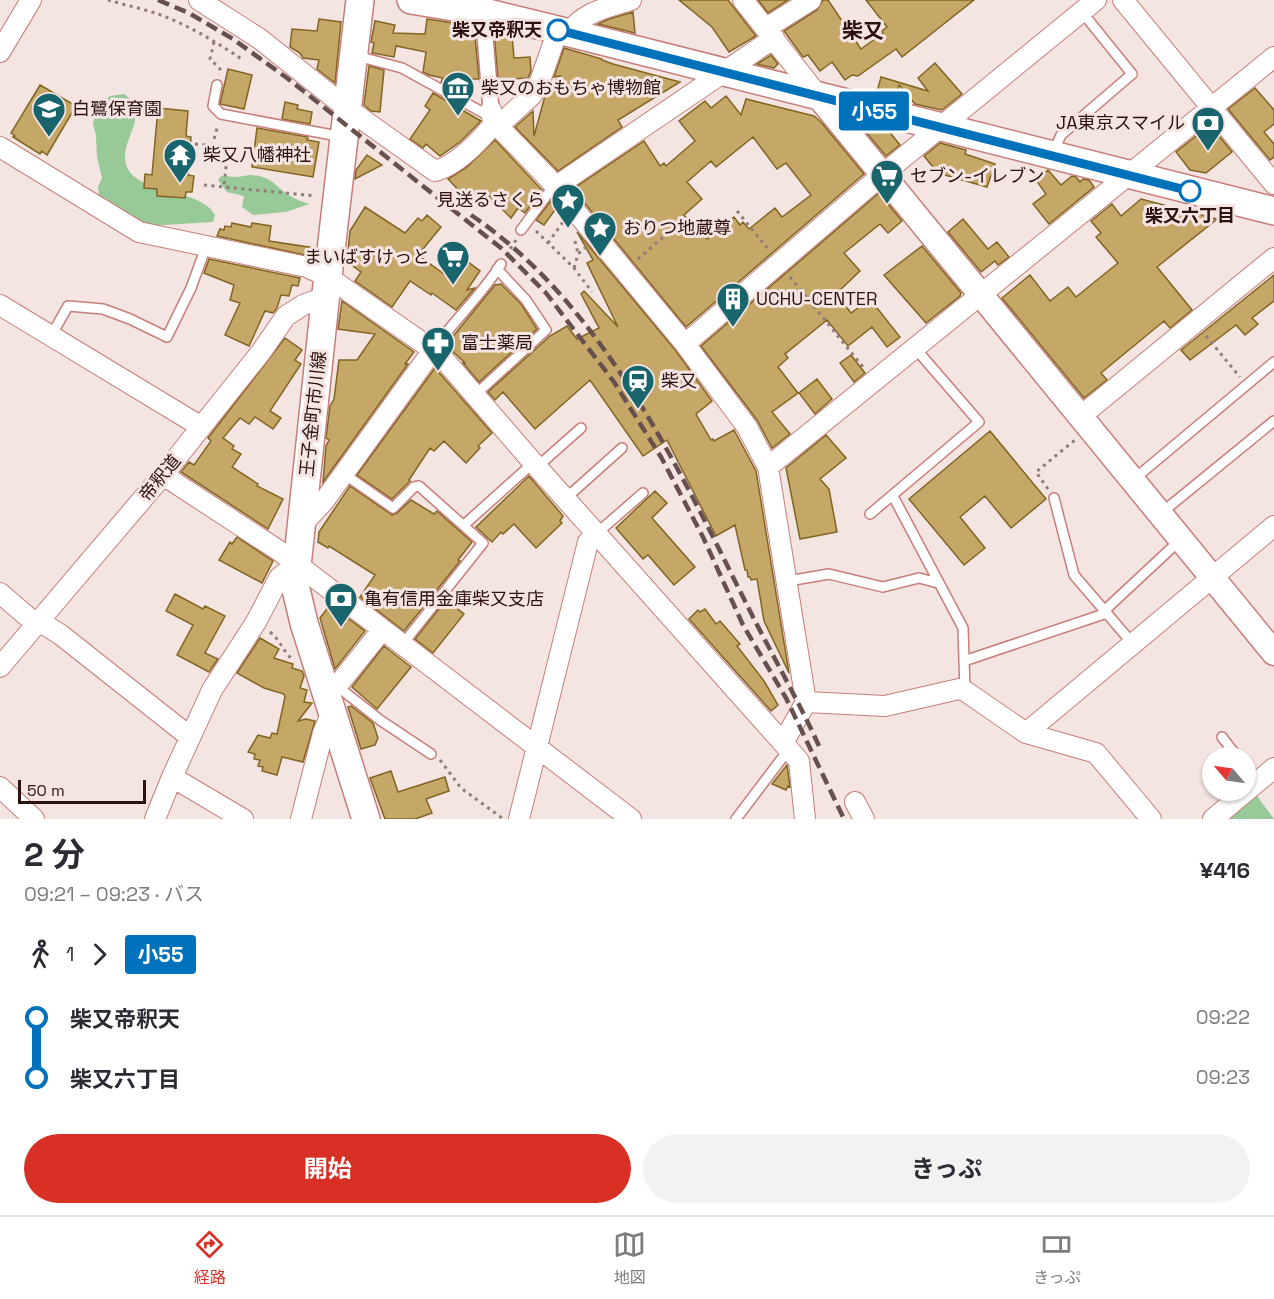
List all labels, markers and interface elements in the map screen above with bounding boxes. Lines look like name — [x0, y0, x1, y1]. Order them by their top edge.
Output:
district label: 柴又 — [842, 17, 884, 44]
place label: 柴又帝釈天 — [452, 18, 542, 41]
marker: 柴又帝釈天 — [547, 19, 569, 41]
museum icon: 柴又のおもちゃ博物館 — [440, 70, 476, 117]
place label: 柴又のおもちゃ博物館 — [481, 76, 661, 99]
school or university icon: 白鷺保育園 — [31, 91, 67, 138]
line badge: 小55 — [840, 92, 908, 130]
place label: 白鷺保育園 — [72, 97, 162, 120]
text: 小55 — [851, 98, 897, 125]
bank icon: JA東京スマイル — [1190, 105, 1226, 152]
place label: JA東京スマイル — [1056, 111, 1185, 134]
temple icon: 柴又八幡神社 — [162, 137, 198, 184]
place label: 柴又八幡神社 — [203, 143, 311, 166]
supermarket icon: セブン-イレブン — [869, 158, 905, 205]
place label: セブン-イレブン — [910, 164, 1044, 187]
marker: 柴又六丁目 — [1179, 180, 1201, 202]
place icon: 見送るさくら — [550, 182, 586, 229]
place label: 見送るさくら — [437, 188, 545, 211]
place label: 柴又六丁目 — [1145, 204, 1235, 227]
place icon: おりつ地蔵尊 — [582, 210, 618, 257]
place label: おりつ地蔵尊 — [623, 216, 731, 239]
supermarket icon: まいばすけっと — [435, 239, 471, 286]
place label: まいばすけっと — [304, 245, 430, 268]
building icon: UCHU-CENTER — [715, 281, 751, 328]
place label: UCHU-CENTER — [756, 287, 877, 310]
pharmacy icon: 富士薬局 — [420, 325, 456, 372]
place label: 富士薬局 — [461, 331, 533, 354]
street label: 王子金町市川線 — [294, 350, 331, 478]
station icon: 柴又 — [620, 363, 656, 410]
place label: 柴又 — [661, 369, 697, 392]
street label: 帝釈道 — [134, 449, 186, 506]
bank icon: 亀有信用金庫柴又支店 — [323, 581, 359, 628]
place label: 亀有信用金庫柴又支店 — [364, 587, 544, 610]
north arrow — [1202, 747, 1256, 801]
map controls — [1202, 747, 1256, 801]
scale bar — [18, 777, 146, 804]
text: 50 m — [27, 780, 65, 801]
text: 2 分 — [24, 834, 85, 876]
text: ¥416 — [1200, 856, 1250, 884]
text: 09:21 – 09:23 · バス — [24, 881, 204, 907]
icon: walk — [24, 938, 57, 971]
icon: forward — [83, 938, 116, 971]
text: 1 — [66, 941, 74, 967]
text: 小55 — [137, 941, 184, 968]
text: 09:22 — [1196, 1004, 1250, 1030]
text: 柴又帝釈天 — [70, 1005, 180, 1033]
text: 09:23 — [1196, 1064, 1250, 1090]
text: 柴又六丁目 — [70, 1065, 180, 1093]
button: 開始 — [24, 1134, 631, 1203]
button: きっぷ — [643, 1134, 1250, 1203]
tab: 経路 — [193, 1228, 226, 1288]
tab: 地図 — [613, 1228, 646, 1288]
tab: きっぷ — [1033, 1228, 1081, 1288]

